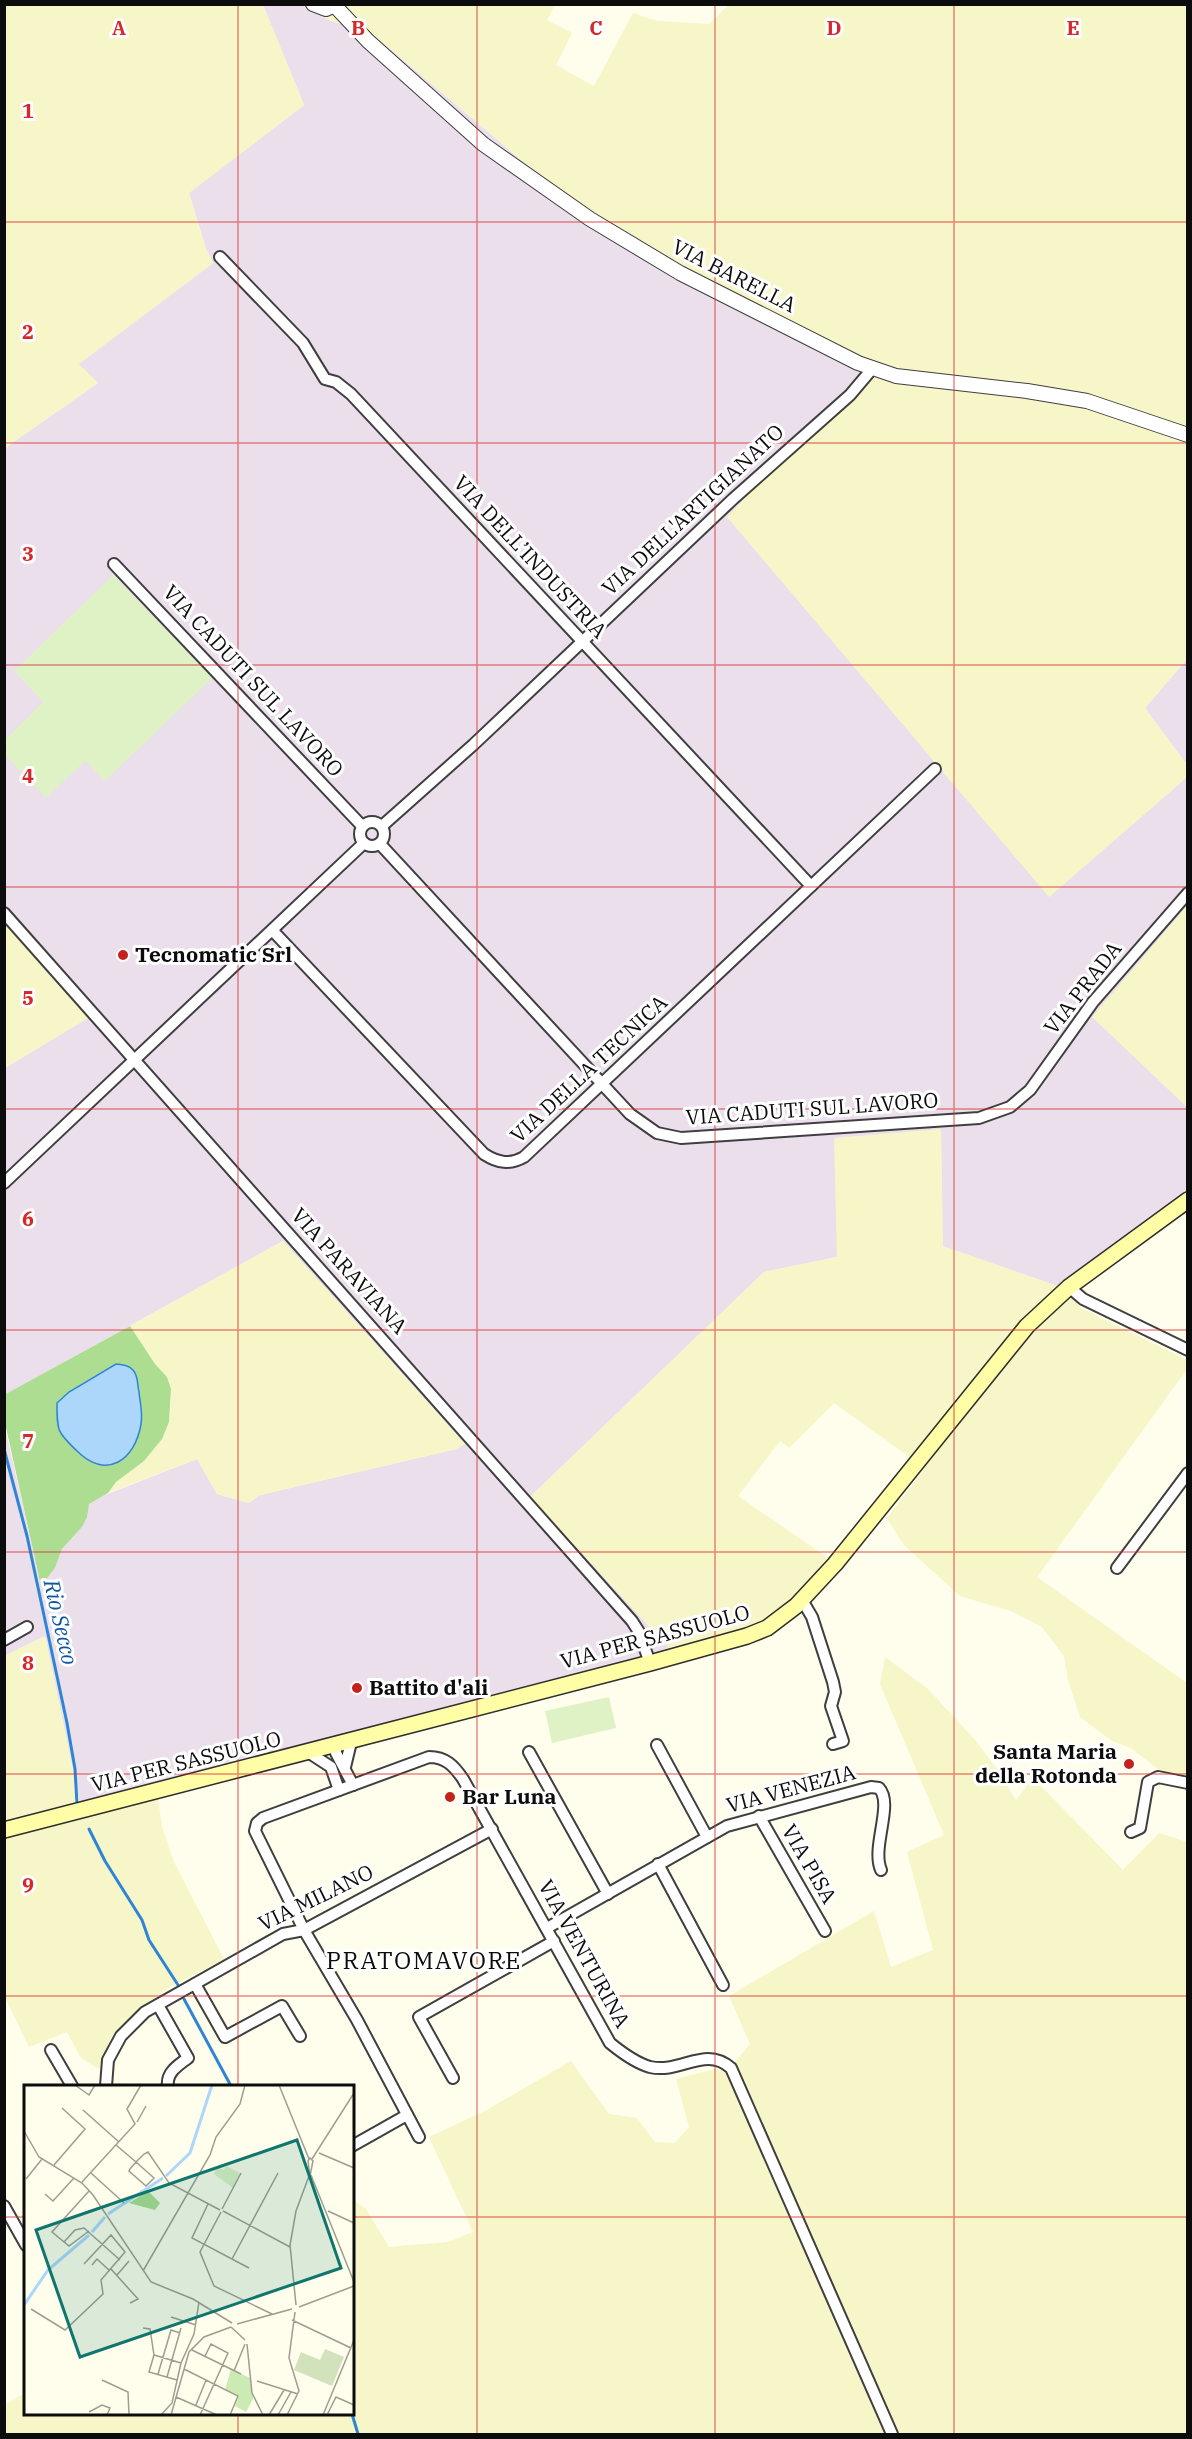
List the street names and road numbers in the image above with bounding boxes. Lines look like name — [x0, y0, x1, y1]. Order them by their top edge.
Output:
street label: VIA BARELLA — [668, 232, 802, 319]
street label: VIA DELL'ARTIGIANATO — [595, 417, 789, 601]
street label: VIA DELL’INDUSTRIA — [448, 469, 614, 644]
street label: VIA CADUTI SUL LAVORO — [157, 578, 350, 782]
street label: VIA PRADA — [1037, 935, 1128, 1040]
street label: VIA DELLA TECNICA — [504, 988, 673, 1149]
street label: VIA CADUTI SUL LAVORO — [685, 1085, 939, 1131]
street label: VIA PARAVIANA — [286, 1201, 414, 1340]
street label: VIA PER SASSUOLO — [557, 1597, 752, 1675]
street label: VIA PER SASSUOLO — [88, 1724, 284, 1798]
street label: VIA VENEZIA — [723, 1757, 859, 1819]
street label: VIA PISA — [776, 1819, 844, 1909]
street label: VIA MILANO — [253, 1857, 378, 1937]
street label: VIA VENTURINA — [533, 1874, 637, 2033]

